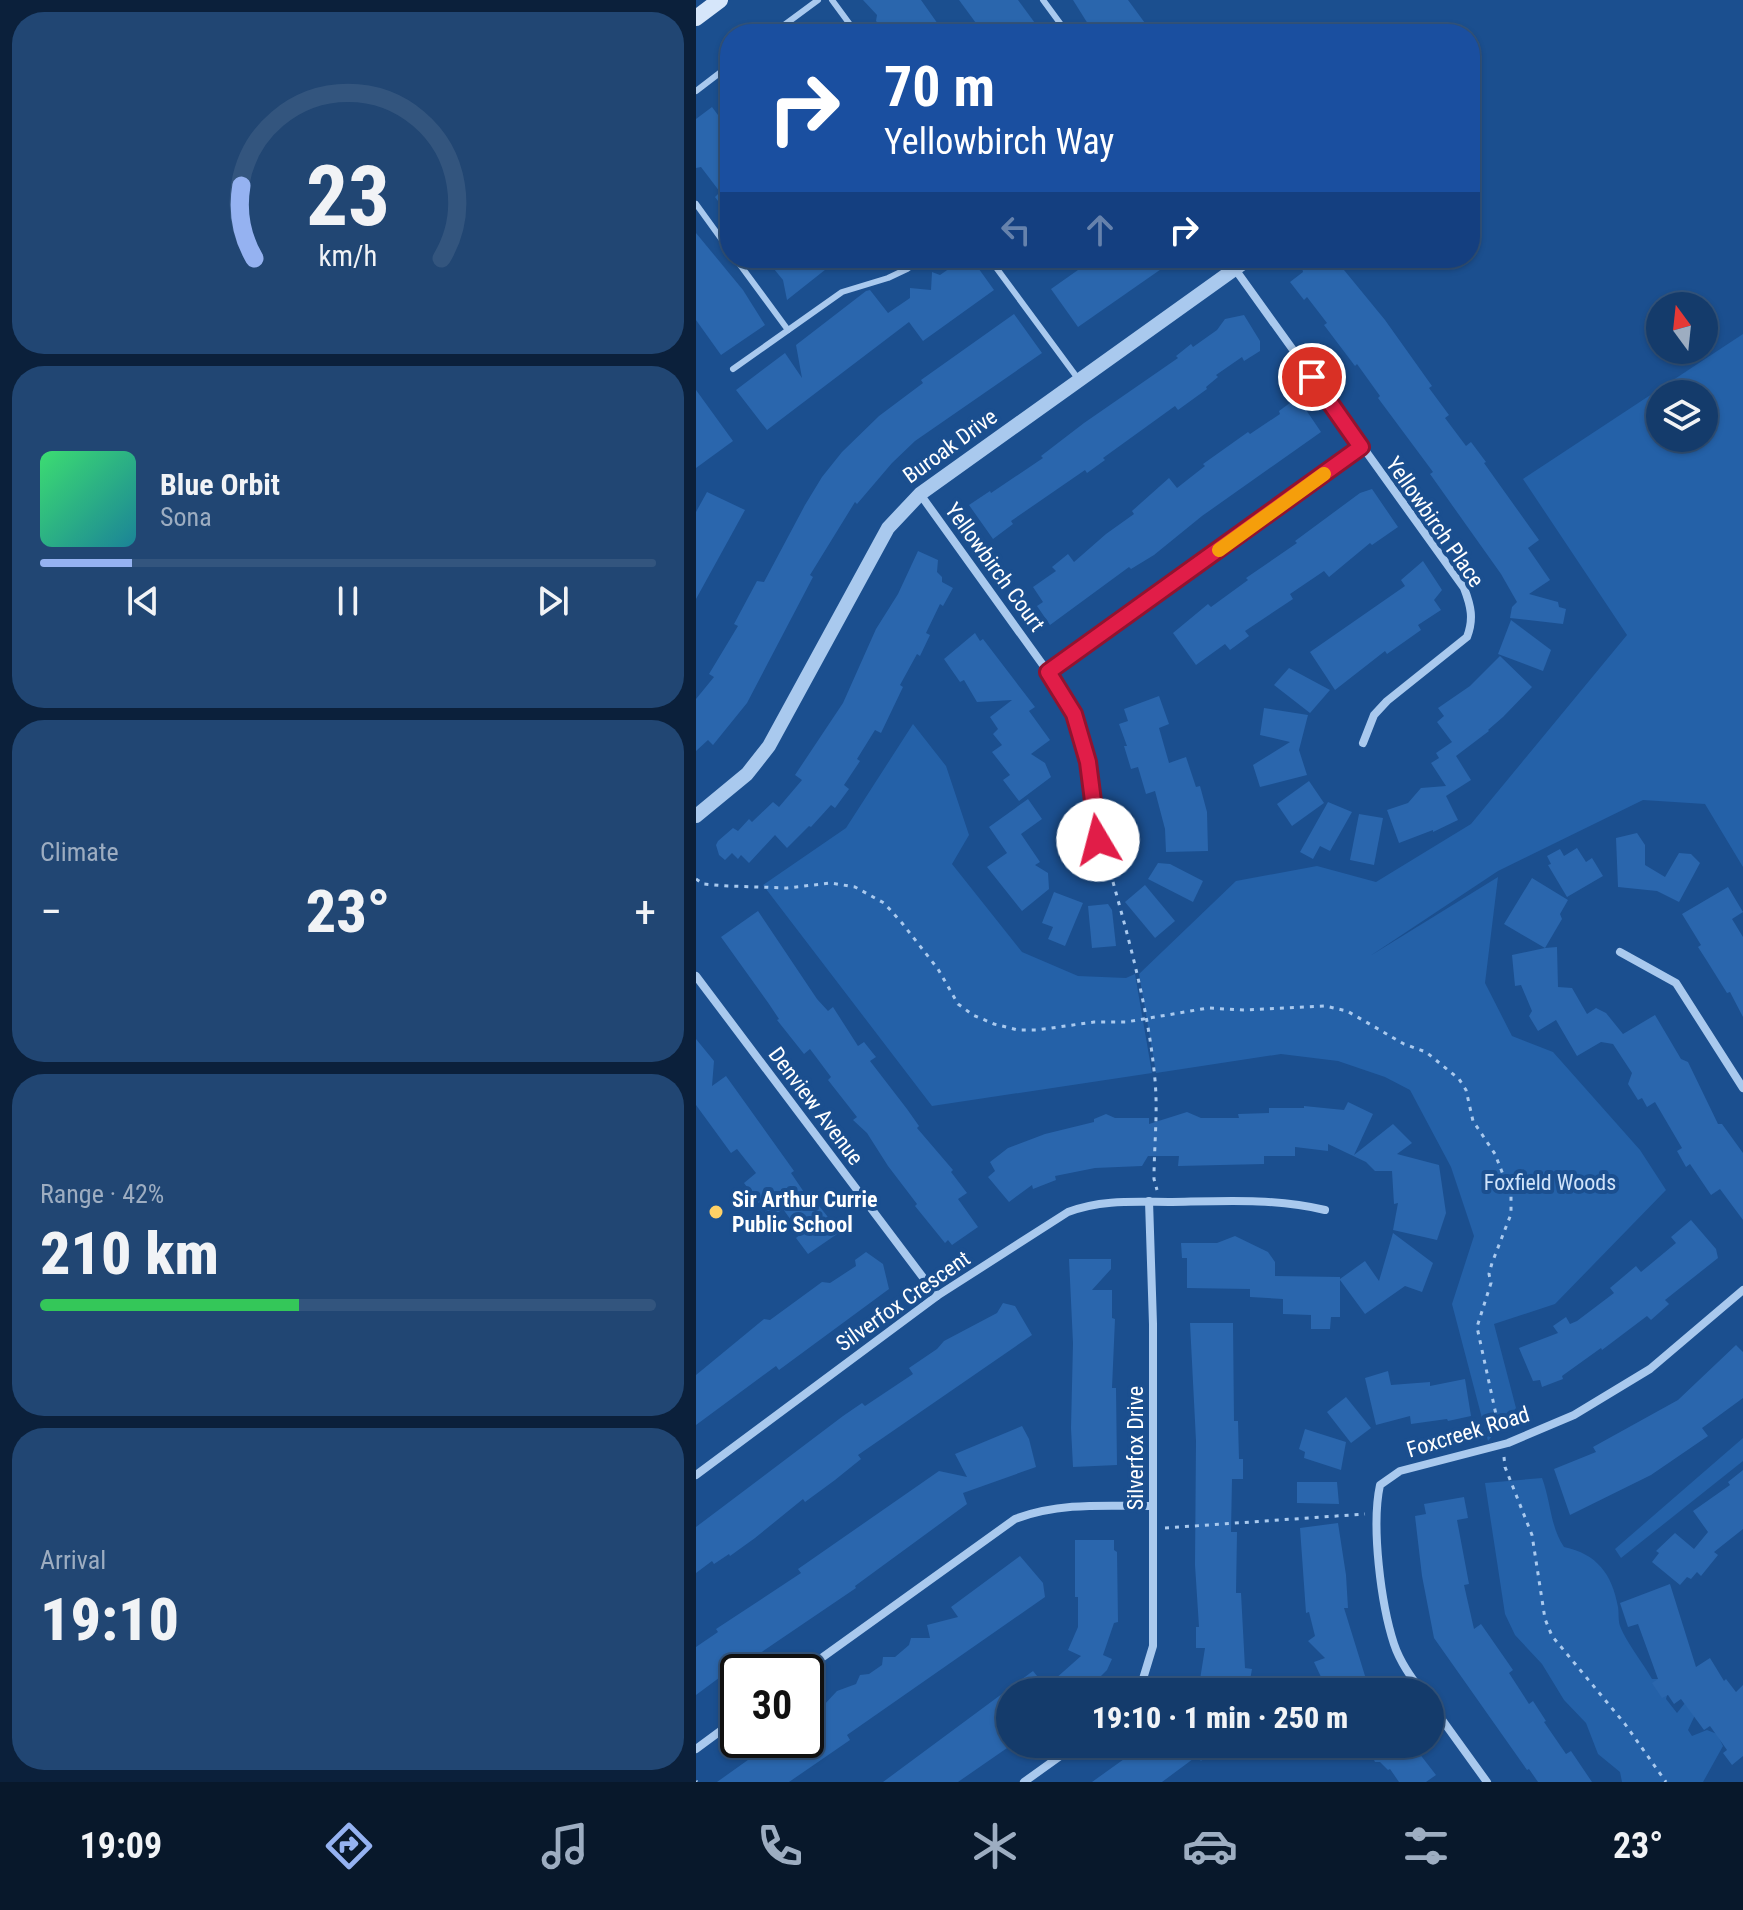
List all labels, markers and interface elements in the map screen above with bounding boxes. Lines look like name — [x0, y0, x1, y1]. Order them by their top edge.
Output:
text: 70 m — [884, 54, 995, 120]
icon: right — [752, 56, 856, 160]
text: Yellowbirch Way — [884, 121, 1114, 163]
text: 23 — [306, 148, 390, 245]
icon: left — [994, 208, 1038, 252]
icon: ahead — [1078, 208, 1122, 252]
icon: right — [1162, 208, 1206, 252]
text: km/h — [319, 239, 377, 273]
north arrow — [1646, 292, 1718, 364]
map controls — [1646, 292, 1718, 452]
pin — [1278, 343, 1346, 411]
icon: arrive — [1290, 355, 1334, 399]
button: layers — [1646, 380, 1718, 452]
street label: Buroak Drive — [898, 404, 1002, 488]
street label: Yellowbirch Place — [1381, 452, 1489, 592]
text: Blue Orbit — [160, 467, 280, 502]
street label: Yellowbirch Court — [940, 498, 1050, 636]
text: Sona — [160, 502, 212, 532]
icon: previous — [121, 579, 165, 623]
icon: pause — [326, 579, 370, 623]
icon: next — [531, 579, 575, 623]
position arrow — [1056, 798, 1140, 882]
text: Climate — [40, 837, 119, 867]
text: 23° — [306, 876, 390, 947]
text: − — [40, 886, 62, 938]
text: + — [634, 886, 656, 938]
street label: Denview Avenue — [764, 1042, 868, 1170]
park label: Foxfield Woods — [1484, 1170, 1616, 1195]
text: Range · 42% — [40, 1179, 164, 1209]
place label: Sir Arthur Currie Public School — [732, 1187, 877, 1237]
marker: Sir Arthur Currie Public School — [707, 1203, 725, 1221]
text: 210 km — [40, 1218, 219, 1289]
street label: Silverfox Crescent — [831, 1246, 975, 1356]
street label: Silverfox Drive — [1123, 1386, 1148, 1510]
street label: Foxcreek Road — [1404, 1401, 1532, 1463]
text: Arrival — [40, 1545, 106, 1575]
text: 19:10 — [40, 1584, 179, 1655]
speed limit sign: 30 — [720, 1654, 824, 1758]
text: 19:10 · 1 min · 250 m — [1092, 1700, 1348, 1735]
icon: directions — [321, 1818, 377, 1874]
icon: music — [537, 1818, 593, 1874]
icon: phone — [752, 1818, 808, 1874]
icon: climate — [967, 1818, 1023, 1874]
icon: car — [1182, 1818, 1238, 1874]
icon: filters — [1398, 1818, 1454, 1874]
text: 19:09 — [80, 1825, 162, 1867]
text: 23° — [1613, 1825, 1663, 1867]

